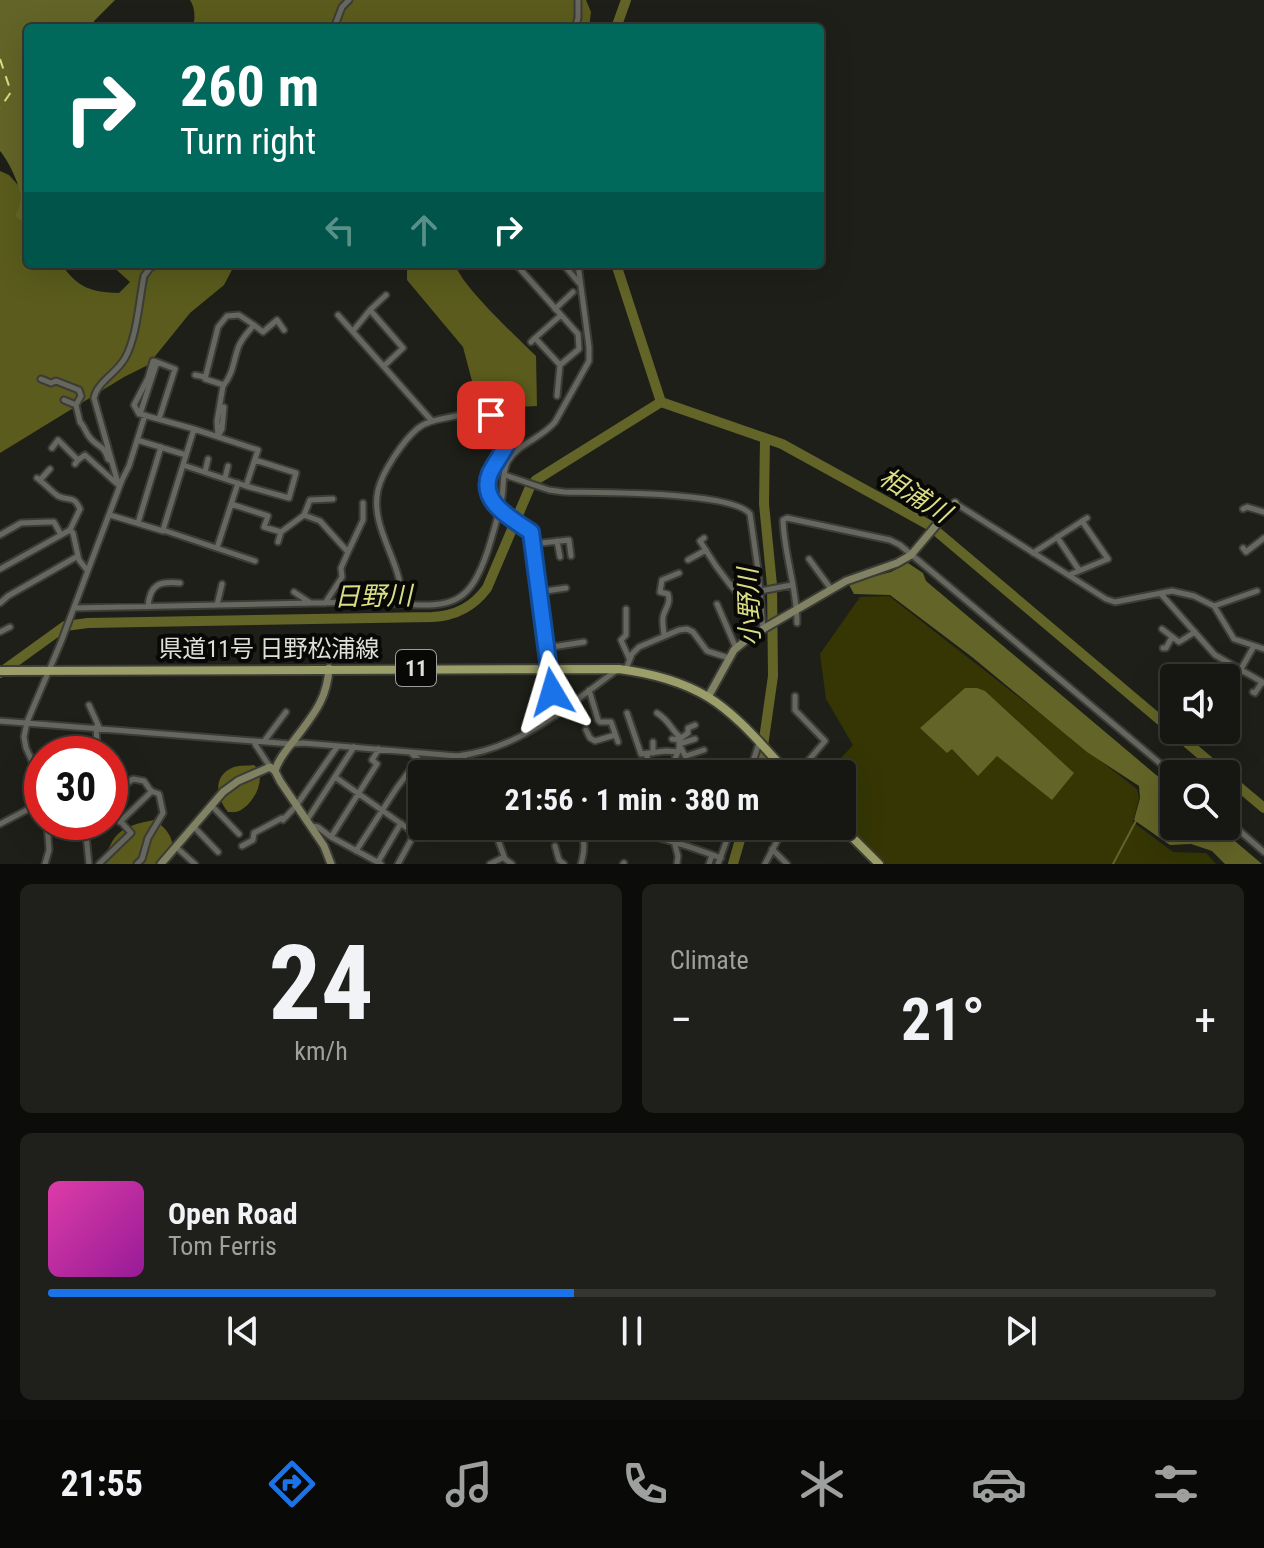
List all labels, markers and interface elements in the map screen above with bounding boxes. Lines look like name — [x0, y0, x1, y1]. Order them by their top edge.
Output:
text: 260 m — [180, 54, 319, 120]
icon: right — [48, 56, 152, 160]
text: Turn right — [180, 121, 316, 163]
icon: left — [318, 208, 362, 252]
icon: ahead — [402, 208, 446, 252]
icon: right — [486, 208, 530, 252]
pin — [457, 381, 525, 449]
icon: arrive — [469, 393, 513, 437]
water label: 相浦川 — [874, 462, 959, 530]
water label: 小野川 — [733, 565, 765, 647]
water label: 日野川 — [334, 580, 415, 612]
street label: 県道11号 日野松浦線 — [158, 635, 380, 663]
road number: 11 — [396, 650, 436, 686]
position arrow — [510, 650, 594, 734]
map controls — [1160, 664, 1240, 840]
button: sound — [1160, 664, 1240, 744]
speed limit sign: 30 — [24, 736, 128, 840]
button: search — [1160, 760, 1240, 840]
text: 21:56 · 1 min · 380 m — [505, 782, 759, 817]
text: 24 — [268, 923, 374, 1044]
text: Climate — [670, 945, 749, 975]
text: 21° — [901, 984, 985, 1055]
text: − — [670, 994, 692, 1046]
text: + — [1194, 994, 1216, 1046]
text: km/h — [294, 1036, 348, 1066]
text: Open Road — [168, 1196, 298, 1231]
text: Tom Ferris — [168, 1231, 277, 1261]
icon: previous — [221, 1309, 265, 1353]
icon: pause — [610, 1309, 654, 1353]
icon: next — [999, 1309, 1043, 1353]
icon: directions — [264, 1456, 320, 1512]
icon: music — [441, 1456, 497, 1512]
icon: phone — [617, 1456, 673, 1512]
icon: climate — [794, 1456, 850, 1512]
icon: car — [971, 1456, 1027, 1512]
icon: filters — [1148, 1456, 1204, 1512]
text: 21:55 — [60, 1463, 143, 1505]

